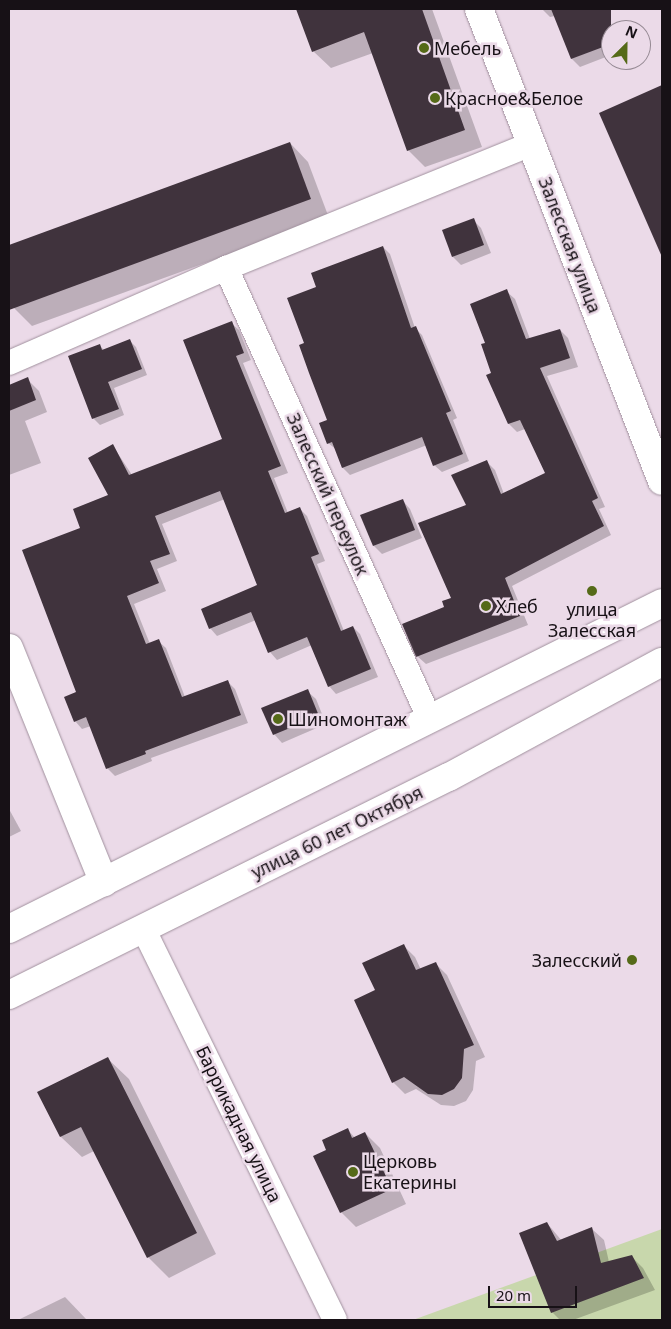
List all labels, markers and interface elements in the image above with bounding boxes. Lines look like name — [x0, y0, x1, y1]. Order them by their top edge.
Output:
north arrow — [601, 20, 651, 70]
text: N — [623, 21, 641, 43]
place label: Мебель — [434, 37, 501, 59]
marker: Мебель — [418, 42, 430, 54]
place label: Красное&Белое — [445, 87, 583, 109]
marker: Красное&Белое — [429, 92, 441, 104]
street label: Залесская улица — [534, 174, 606, 316]
street label: Залесский переулок — [282, 410, 374, 578]
marker: улица Залесская — [586, 585, 598, 597]
place label: Хлеб — [496, 595, 538, 617]
place label: улица Залесская — [548, 599, 636, 642]
marker: Хлеб — [480, 600, 492, 612]
place label: Шиномонтаж — [288, 708, 407, 730]
marker: Шиномонтаж — [272, 713, 284, 725]
street label: улица 60 лет Октября — [248, 781, 426, 883]
place label: Залесский — [532, 949, 622, 971]
marker: Залесский — [626, 954, 638, 966]
street label: Баррикадная улица — [192, 1042, 286, 1206]
place label: Церковь Екатерины — [363, 1151, 457, 1194]
marker: Церковь Екатерины — [347, 1166, 359, 1178]
scale bar — [491, 1276, 580, 1308]
text: 20 m — [496, 1285, 531, 1305]

